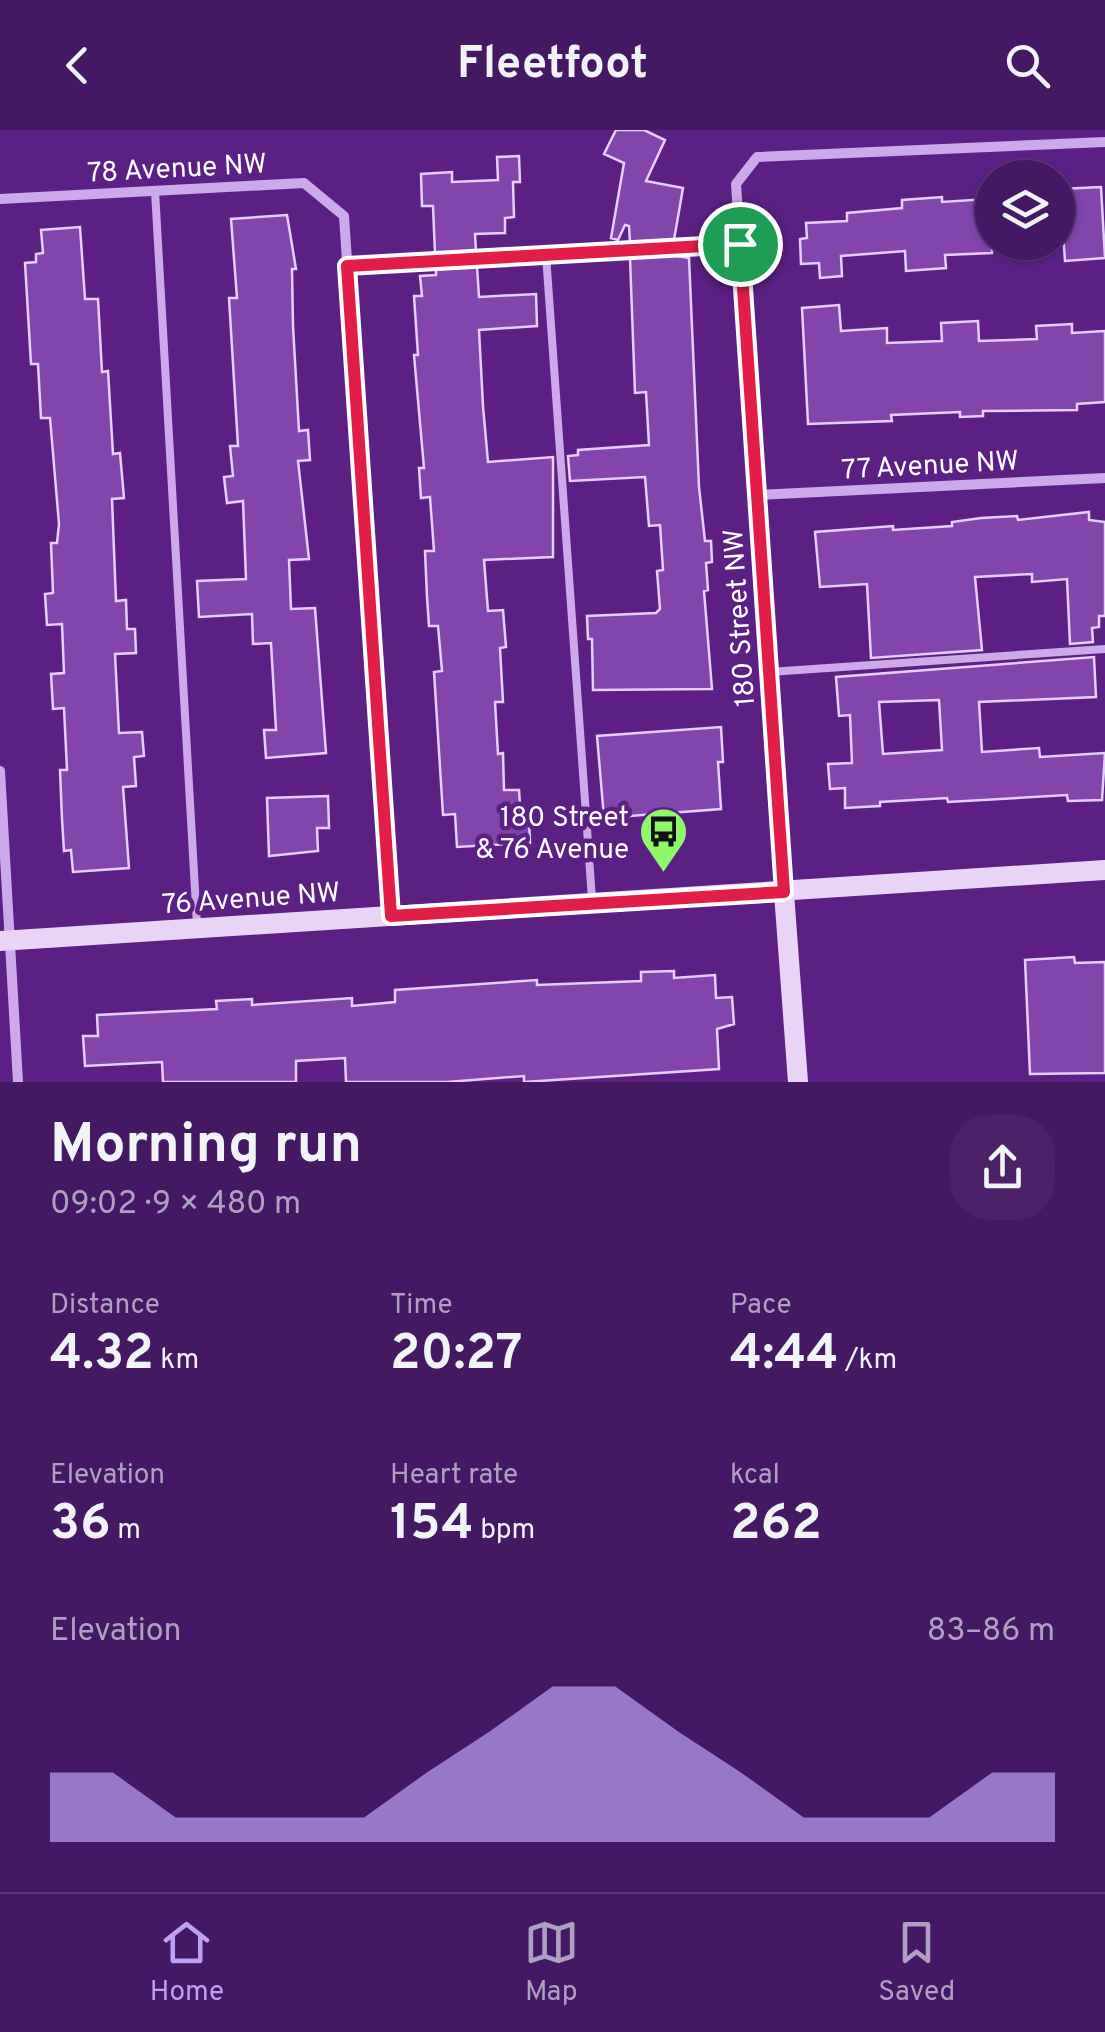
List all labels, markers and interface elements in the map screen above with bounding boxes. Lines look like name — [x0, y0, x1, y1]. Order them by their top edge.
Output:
text: Fleetfoot — [457, 37, 648, 94]
icon: back — [50, 38, 105, 93]
icon: search — [1000, 38, 1055, 93]
street label: 78 Avenue NW — [87, 147, 268, 193]
map controls — [975, 160, 1075, 260]
button: layers — [975, 160, 1075, 260]
pin — [698, 202, 783, 287]
icon: arrive — [713, 217, 768, 272]
street label: 77 Avenue NW — [840, 444, 1020, 490]
street label: 180 Street NW — [717, 527, 765, 708]
place label: 180 Street & 76 Avenue — [476, 801, 629, 869]
bus stop icon: 180 Street & 76 Avenue — [638, 806, 690, 874]
street label: 76 Avenue NW — [161, 876, 342, 924]
text: Morning run — [50, 1112, 362, 1182]
button: share — [950, 1115, 1055, 1220]
text: 09:02 · 9 × 480 m — [50, 1185, 301, 1225]
text: Distance — [50, 1288, 160, 1324]
text: Time — [390, 1288, 453, 1324]
text: Pace — [730, 1288, 792, 1324]
text: 4.32 — [50, 1324, 154, 1387]
text: 20:27 — [390, 1324, 523, 1387]
text: 4:44 — [730, 1324, 839, 1387]
text: km — [154, 1343, 199, 1379]
text: /km — [839, 1343, 897, 1379]
text: Elevation — [50, 1458, 165, 1494]
text: Heart rate — [390, 1458, 518, 1494]
text: kcal — [730, 1458, 780, 1494]
text: 36 — [50, 1494, 111, 1557]
text: 154 — [390, 1494, 474, 1557]
text: 262 — [730, 1494, 822, 1557]
text: m — [111, 1513, 141, 1549]
text: bpm — [474, 1513, 535, 1549]
text: Elevation — [50, 1612, 182, 1652]
text: 83–86 m — [927, 1612, 1055, 1652]
tab: Home — [150, 1915, 224, 2011]
tab: Map — [524, 1915, 579, 2011]
tab: Saved — [878, 1915, 955, 2011]

